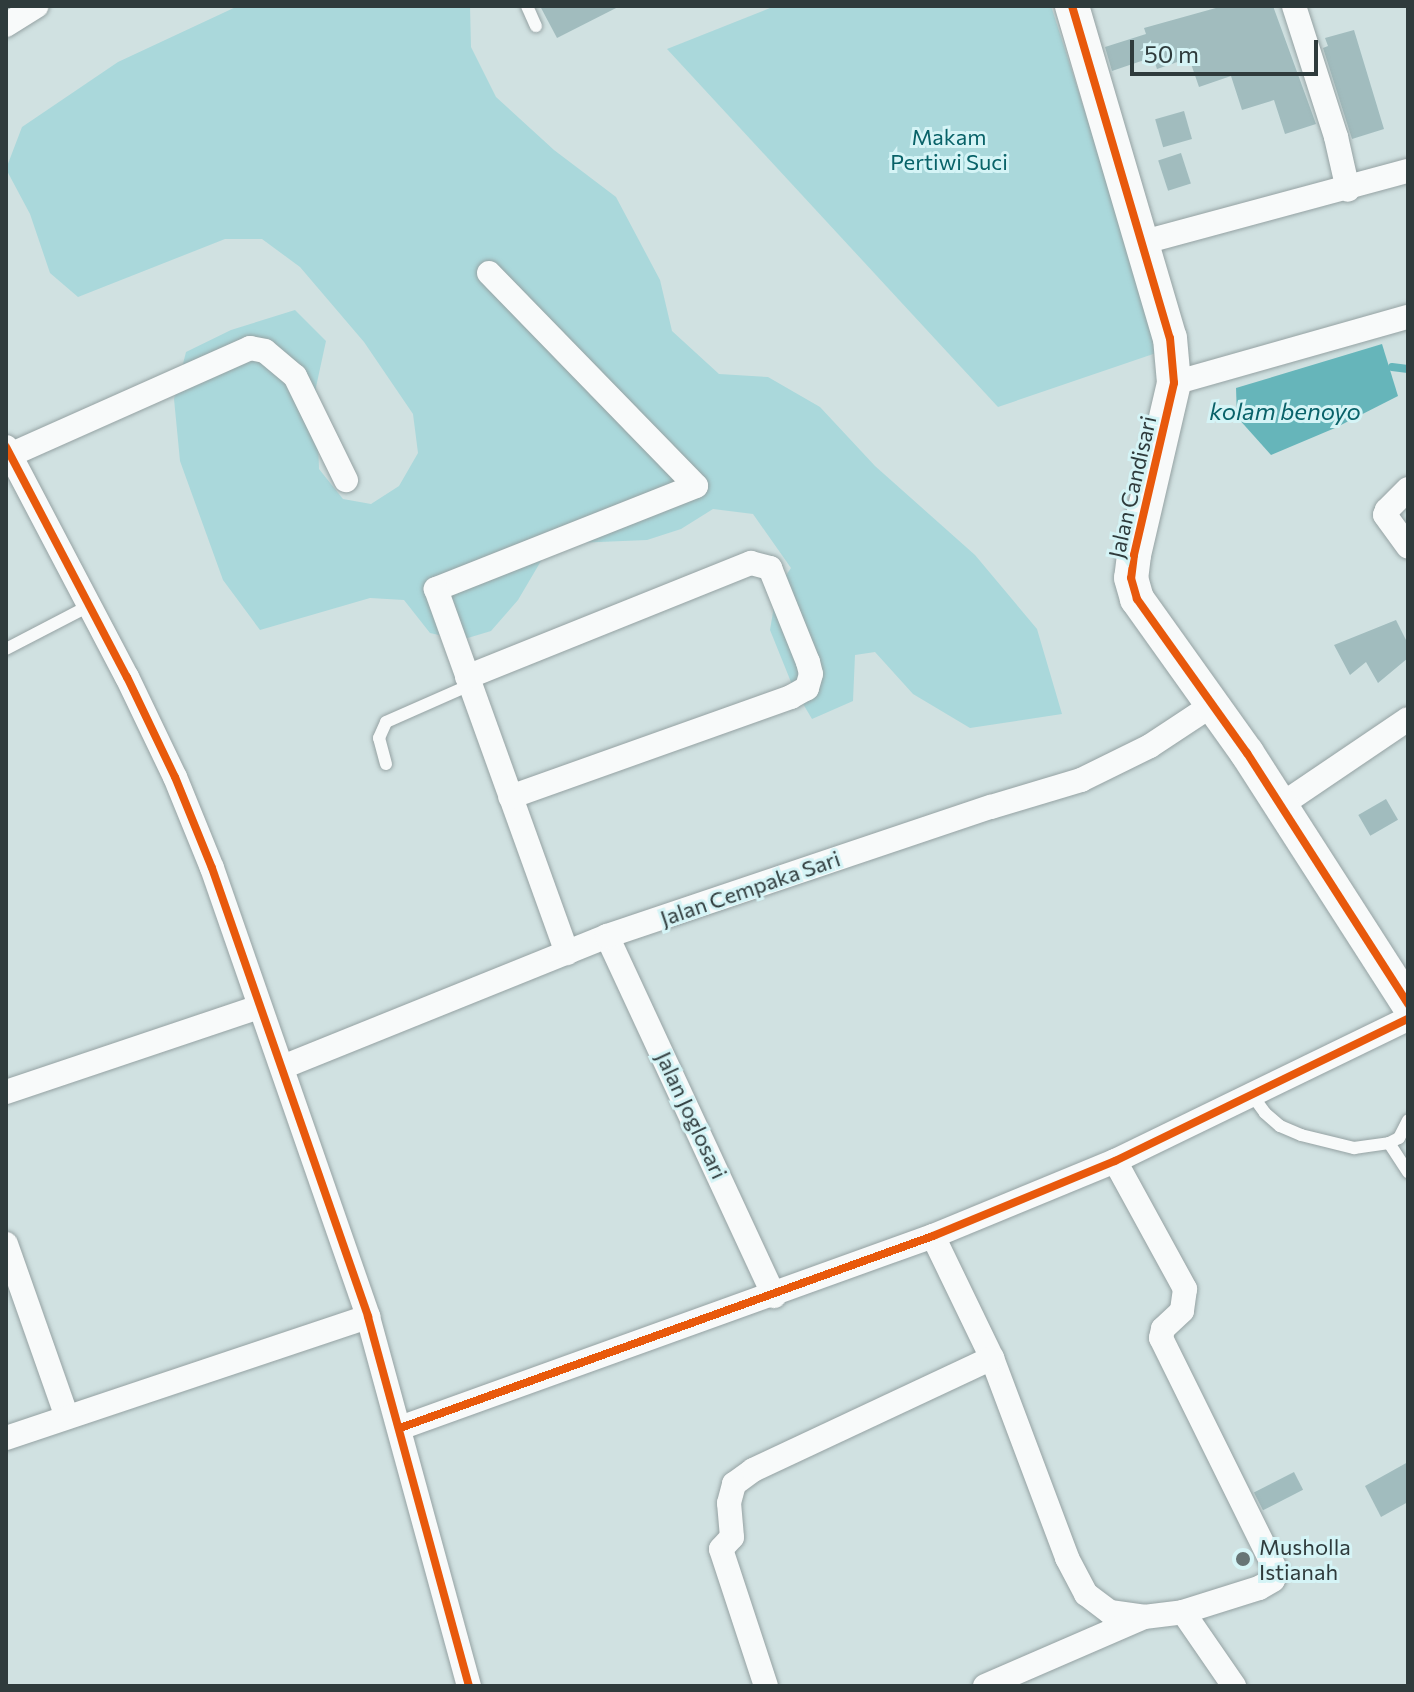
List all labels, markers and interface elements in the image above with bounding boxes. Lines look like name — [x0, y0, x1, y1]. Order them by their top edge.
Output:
scale bar — [1134, 24, 1322, 74]
text: 50 m — [1144, 39, 1199, 68]
park label: Makam Pertiwi Suci — [890, 123, 1008, 174]
water label: kolam benoyo — [1209, 397, 1361, 425]
street label: Jalan Candisari — [1103, 413, 1161, 561]
street label: Jalan Cempaka Sari — [656, 845, 844, 931]
street label: Jalan Joglosari — [651, 1047, 733, 1183]
place label: Musholla Istianah — [1259, 1533, 1351, 1584]
marker: Musholla Istianah — [1234, 1550, 1252, 1568]

